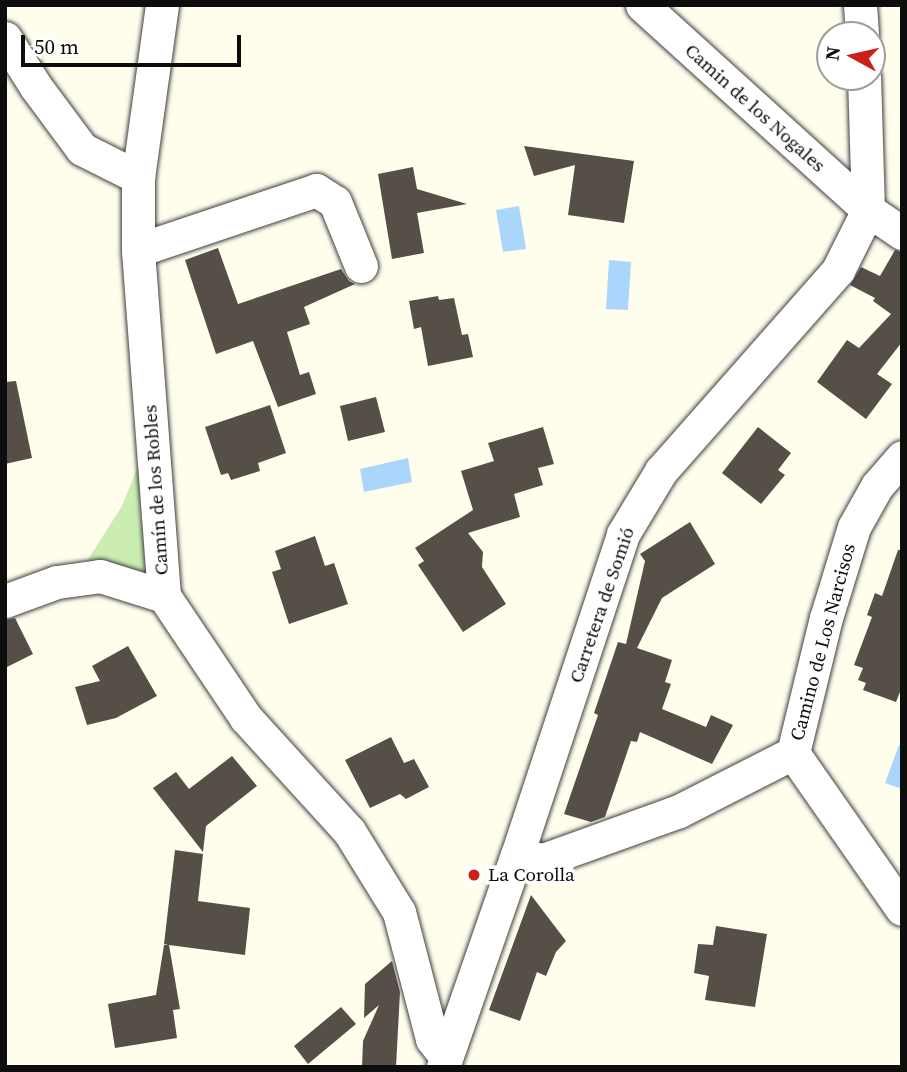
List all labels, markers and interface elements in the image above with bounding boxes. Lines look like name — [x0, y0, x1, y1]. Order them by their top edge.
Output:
scale bar — [24, 21, 245, 65]
north arrow — [816, 21, 886, 91]
text: 50 m — [34, 32, 79, 61]
street label: Camin de los Nogales — [680, 39, 830, 177]
text: N — [818, 45, 846, 62]
street label: Camín de los Robles — [139, 404, 173, 576]
street label: Carretera de Somió — [565, 524, 639, 686]
street label: Camino de Los Narcisos — [786, 541, 860, 743]
place label: La Corolla — [488, 864, 575, 886]
marker: La Corolla — [466, 867, 482, 883]

